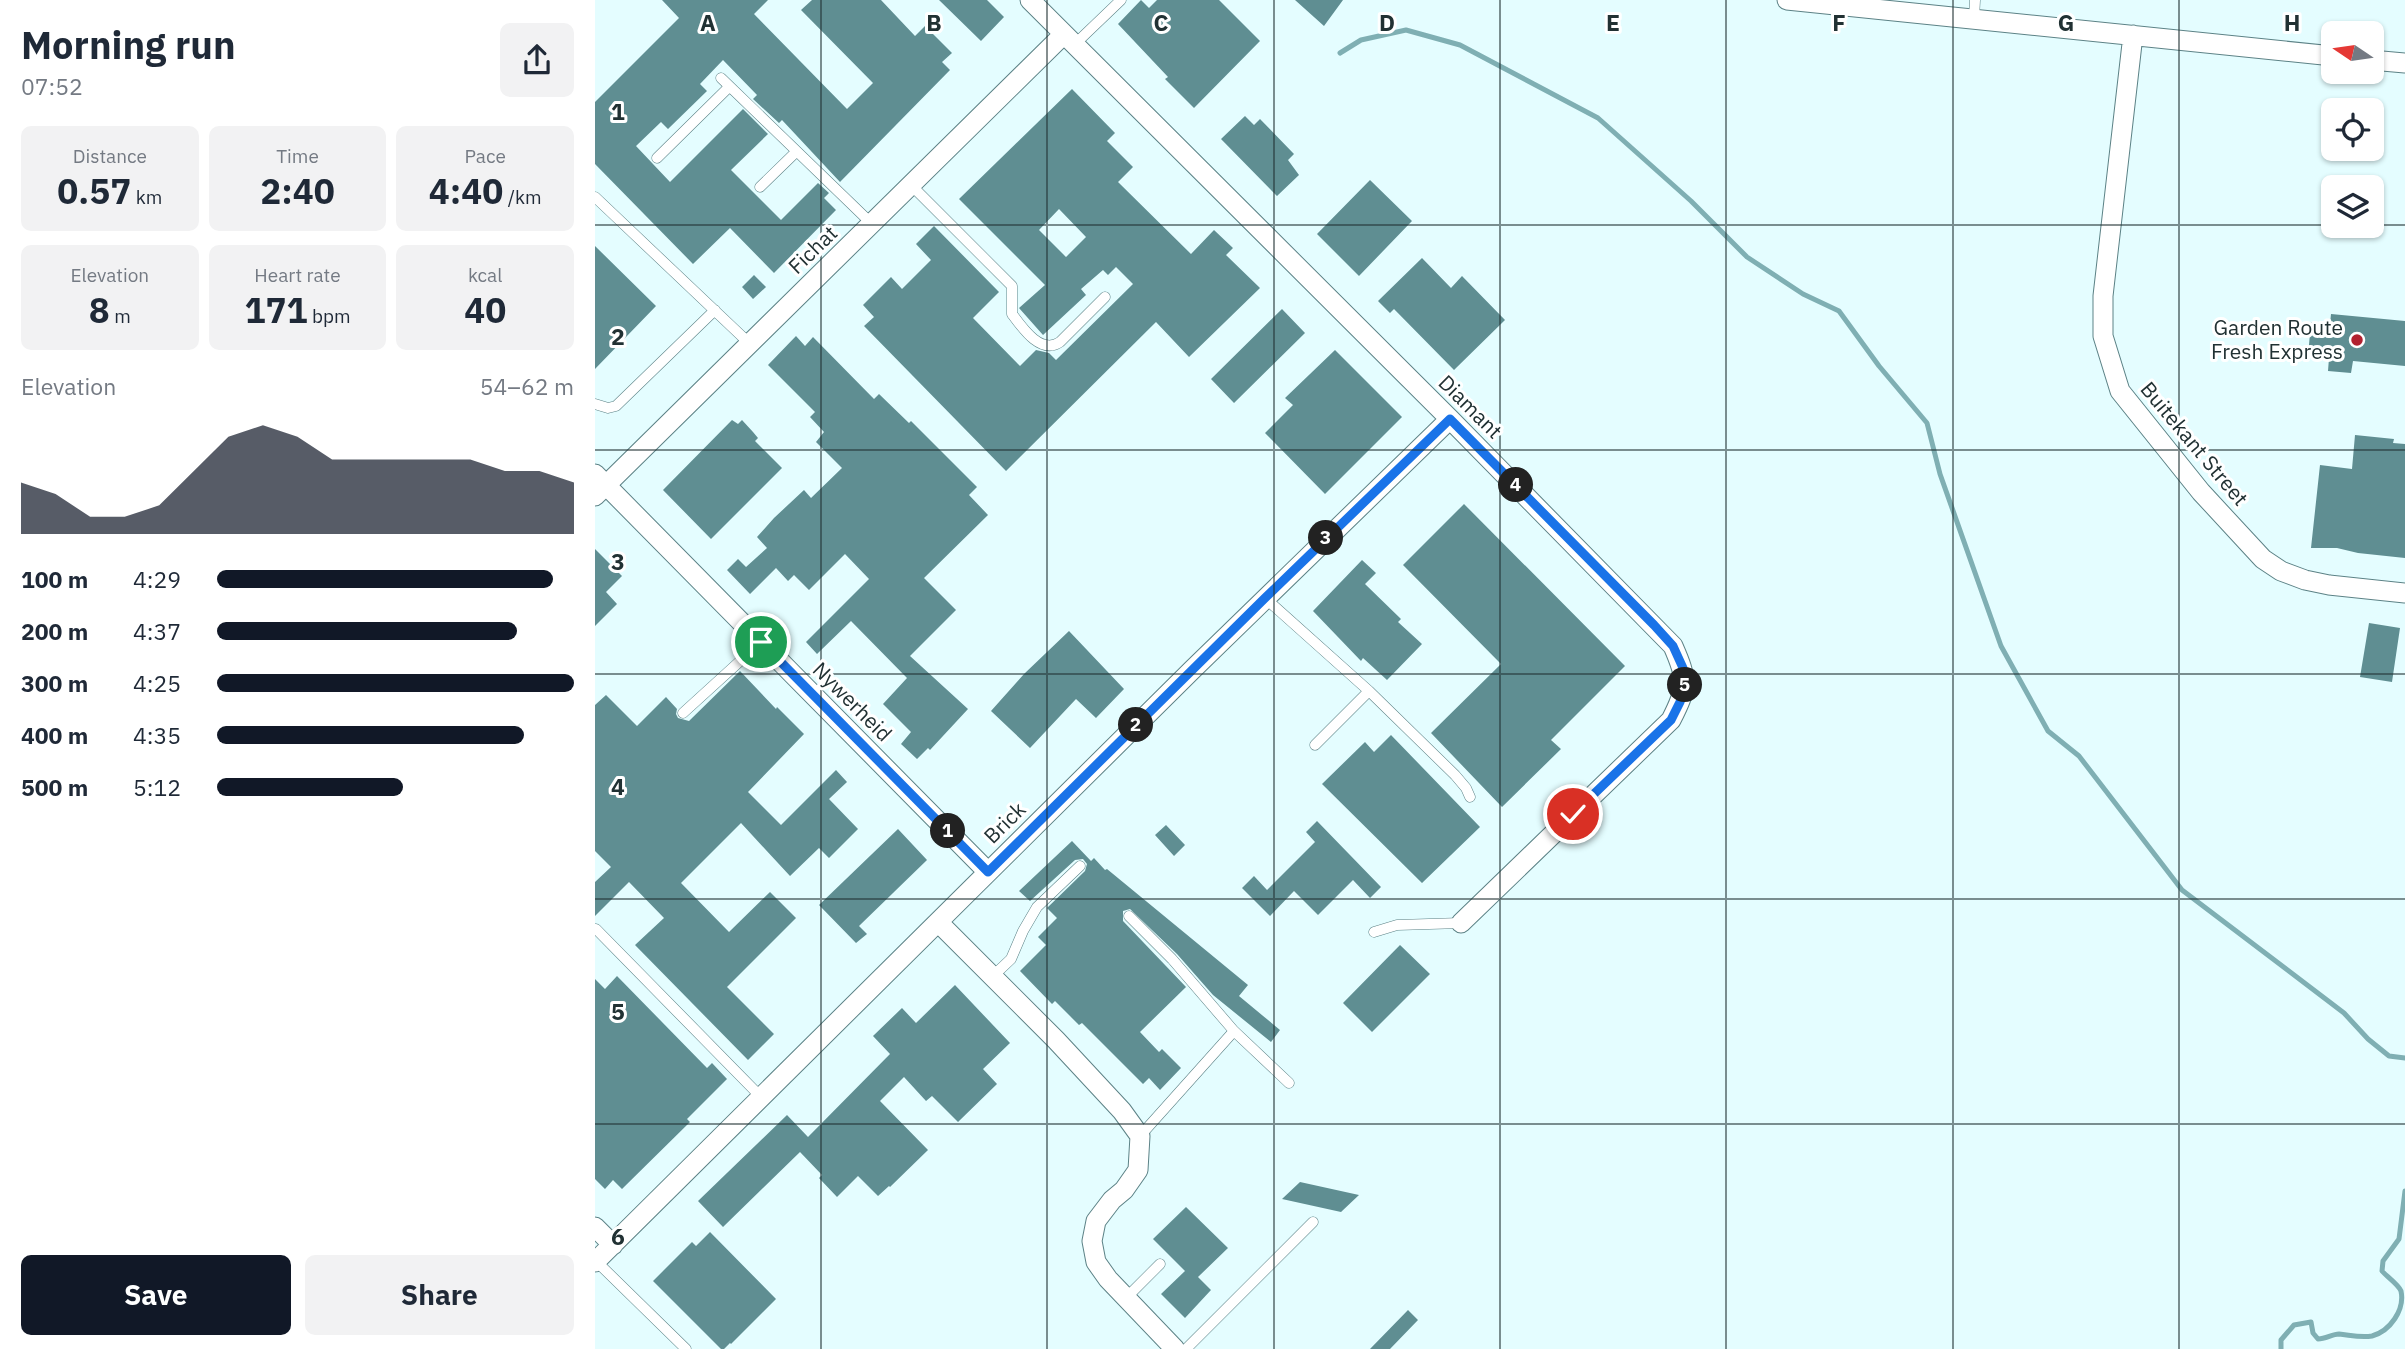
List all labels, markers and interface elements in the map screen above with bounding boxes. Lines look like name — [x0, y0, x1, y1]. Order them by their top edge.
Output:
text: A — [700, 7, 716, 37]
text: B — [926, 7, 942, 37]
text: C — [1154, 7, 1169, 37]
text: D — [1379, 7, 1395, 37]
text: E — [1606, 7, 1620, 37]
text: F — [1832, 7, 1846, 37]
text: G — [2058, 7, 2074, 37]
text: H — [2284, 7, 2300, 37]
text: Morning run — [21, 20, 236, 69]
north arrow — [2321, 21, 2383, 84]
map controls — [2321, 21, 2384, 238]
button: share — [500, 23, 574, 97]
text: 07:52 — [21, 71, 83, 101]
text: 1 — [611, 96, 625, 126]
button: locate — [2321, 98, 2384, 161]
text: Distance — [73, 144, 147, 168]
text: Time — [276, 144, 319, 168]
text: Pace — [464, 144, 506, 168]
text: 0.57 — [57, 168, 131, 214]
text: 2:40 — [260, 168, 335, 214]
text: 4:40 — [429, 168, 503, 214]
button: layers — [2321, 175, 2384, 238]
text: km — [131, 185, 162, 209]
text: /km — [503, 185, 542, 209]
street label: Fichat — [782, 219, 843, 280]
text: Elevation — [70, 263, 149, 287]
text: Heart rate — [254, 263, 341, 287]
text: kcal — [468, 263, 502, 287]
text: 8 — [89, 287, 110, 333]
text: 171 — [244, 287, 307, 333]
text: 40 — [464, 287, 506, 333]
text: m — [110, 304, 131, 328]
text: bpm — [307, 304, 351, 328]
place label: Garden Route Fresh Express — [2211, 313, 2343, 365]
text: 2 — [611, 321, 625, 351]
marker: Garden Route Fresh Express — [2349, 332, 2365, 348]
street label: Diamant — [1433, 368, 1509, 444]
text: Elevation — [21, 371, 116, 401]
text: 54–62 m — [480, 371, 574, 401]
street label: Buitekant Street — [2135, 375, 2255, 511]
pin: 4 — [1499, 468, 1534, 503]
text: 4 — [1510, 472, 1521, 496]
pin: 3 — [1309, 520, 1343, 556]
text: 3 — [1320, 525, 1331, 549]
text: 3 — [611, 546, 625, 576]
text: 100 m — [21, 564, 88, 594]
text: 4:29 — [133, 564, 181, 594]
pin — [731, 612, 791, 672]
text: 200 m — [21, 616, 88, 646]
text: 4:37 — [133, 616, 181, 646]
icon: arrive — [742, 623, 780, 661]
street label: Nywerheid — [807, 656, 898, 747]
text: 300 m — [21, 668, 88, 698]
text: 4:25 — [133, 668, 181, 698]
pin: 5 — [1667, 668, 1703, 702]
text: 5 — [1679, 672, 1690, 696]
pin: 2 — [1119, 708, 1153, 742]
text: 2 — [1130, 712, 1141, 736]
text: 400 m — [21, 720, 88, 750]
text: 4:35 — [133, 720, 181, 750]
text: 4 — [611, 771, 625, 801]
text: 500 m — [21, 772, 88, 802]
text: 5:12 — [133, 772, 181, 802]
pin — [1543, 784, 1603, 844]
street label: Brick — [977, 795, 1031, 849]
icon: check — [1554, 795, 1592, 833]
pin: 1 — [931, 814, 965, 848]
text: 1 — [942, 818, 953, 842]
text: 5 — [611, 996, 625, 1026]
text: 6 — [611, 1221, 625, 1251]
button: Save — [21, 1255, 291, 1335]
button: Share — [305, 1255, 574, 1335]

